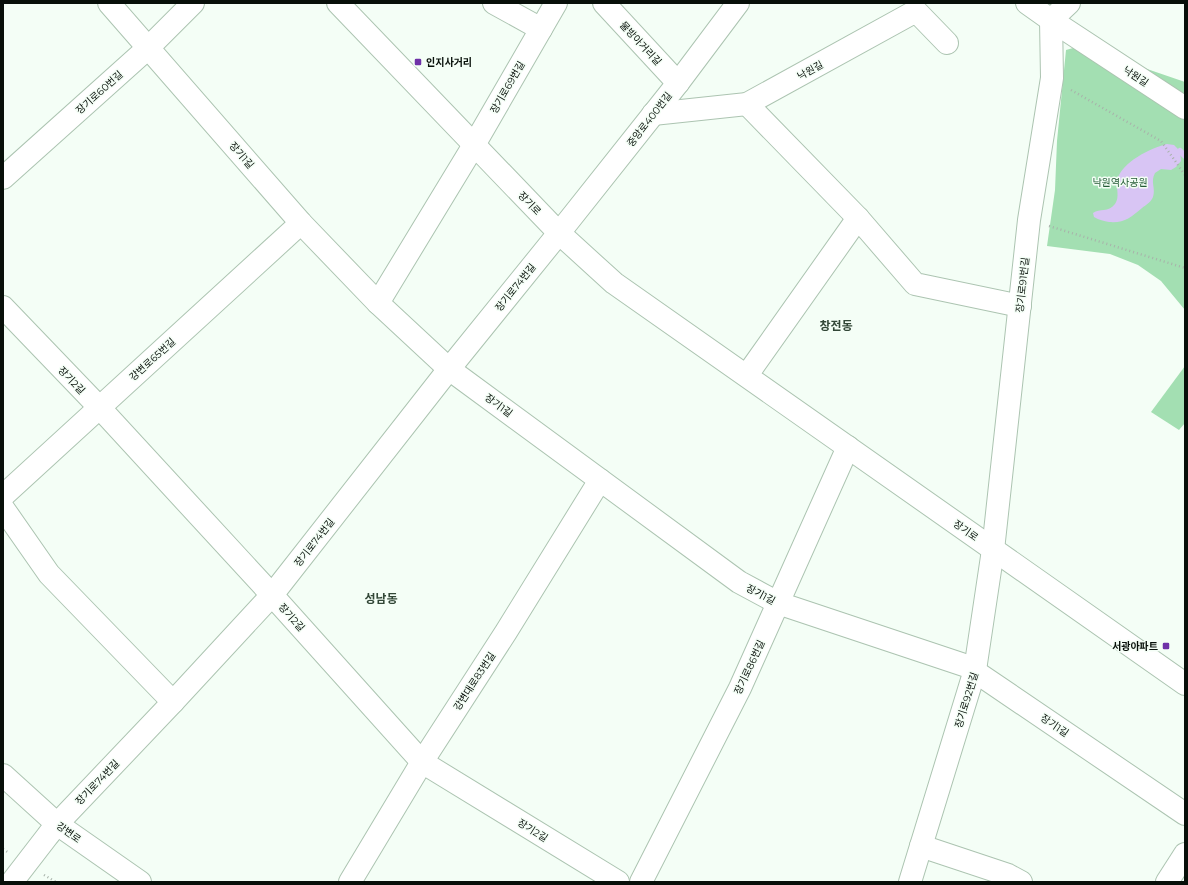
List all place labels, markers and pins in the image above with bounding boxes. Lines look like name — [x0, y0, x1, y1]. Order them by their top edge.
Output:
place label: 인지사거리 — [426, 56, 472, 69]
marker: 인지사거리 — [413, 57, 423, 67]
place label: 서광아파트 — [1112, 640, 1158, 653]
marker: 서광아파트 — [1161, 641, 1171, 651]

